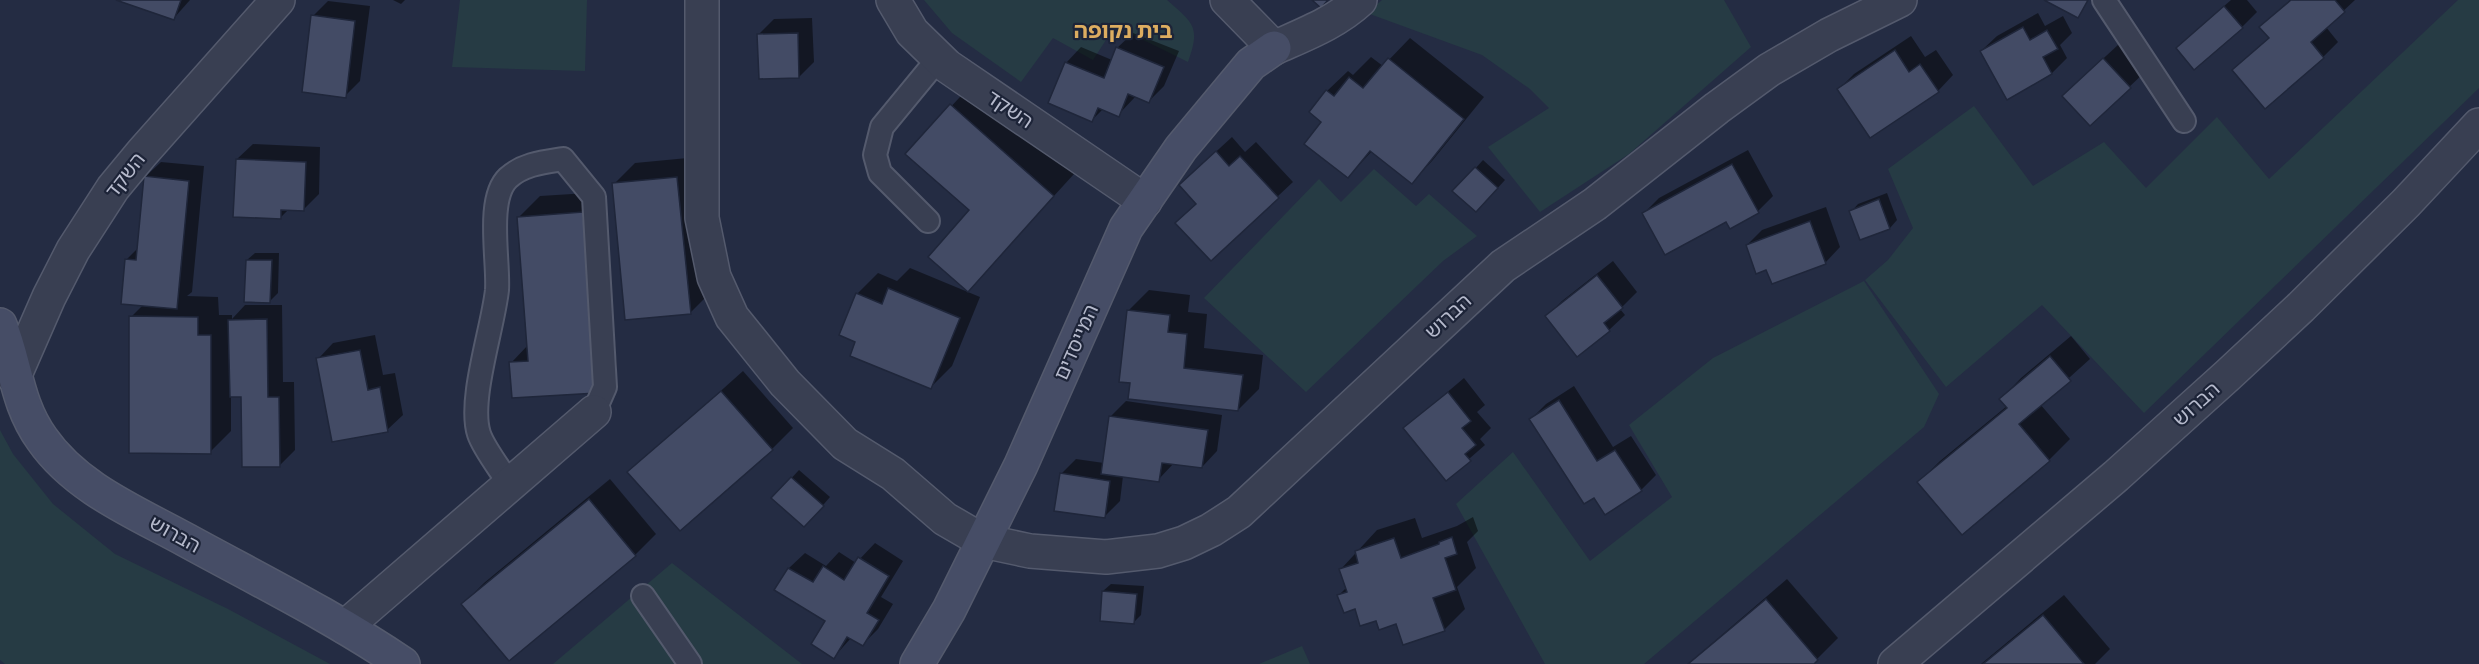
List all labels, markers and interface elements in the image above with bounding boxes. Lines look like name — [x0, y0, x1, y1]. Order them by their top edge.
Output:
district label: בית נקופה — [1074, 17, 1172, 44]
street label: השקד — [982, 85, 1038, 133]
street label: השקד — [100, 148, 150, 202]
street label: הברוש — [1420, 289, 1476, 343]
street label: המייסדים — [1049, 301, 1103, 383]
street label: הברוש — [2168, 377, 2224, 431]
street label: הברוש — [145, 510, 205, 558]

